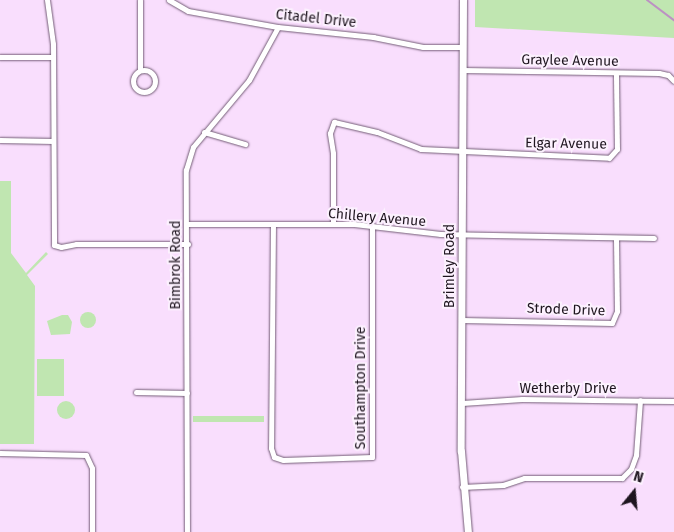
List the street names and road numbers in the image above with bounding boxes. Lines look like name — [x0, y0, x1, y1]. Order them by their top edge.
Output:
street label: Citadel Drive — [275, 6, 357, 32]
street label: Graylee Avenue — [521, 52, 619, 70]
street label: Elgar Avenue — [525, 135, 607, 153]
street label: Chillery Avenue — [327, 205, 427, 231]
street label: Bimbrok Road — [168, 220, 184, 310]
street label: Brimley Road — [442, 224, 458, 308]
street label: Strode Drive — [527, 300, 605, 320]
street label: Southampton Drive — [353, 327, 369, 449]
street label: Wetherby Drive — [519, 381, 617, 397]

